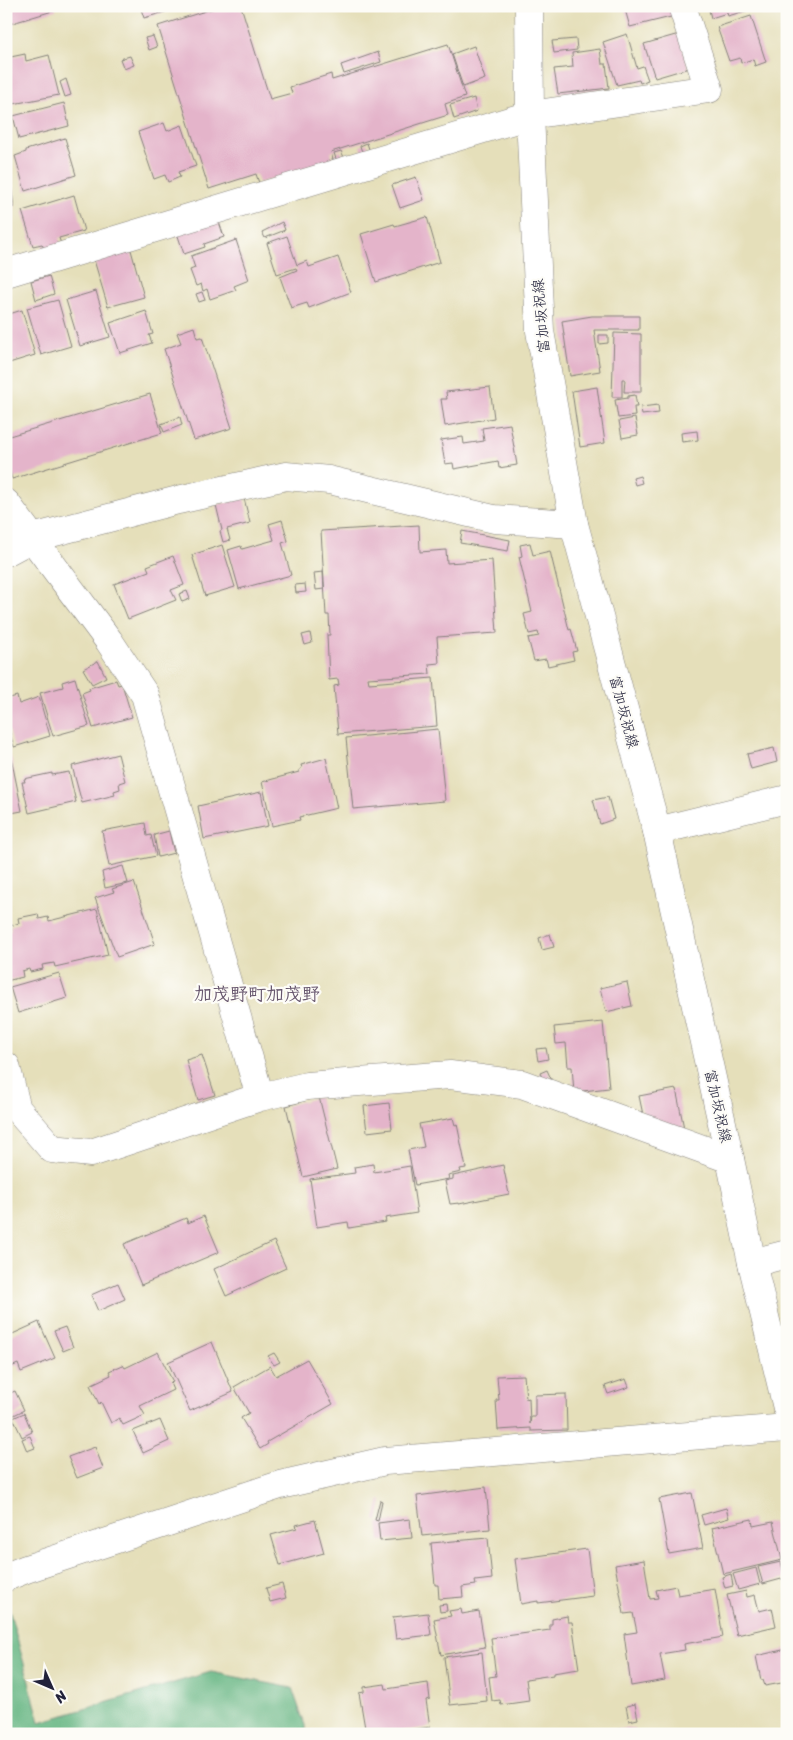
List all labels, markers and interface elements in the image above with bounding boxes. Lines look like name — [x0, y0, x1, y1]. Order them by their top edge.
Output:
street label: 富加坂祝線 — [525, 278, 557, 354]
street label: 富加坂祝線 — [602, 672, 646, 752]
district label: 加茂野町加茂野 — [194, 978, 320, 1010]
street label: 富加坂祝線 — [697, 1067, 739, 1145]
north arrow — [28, 1662, 78, 1712]
text: N — [48, 1684, 74, 1709]

